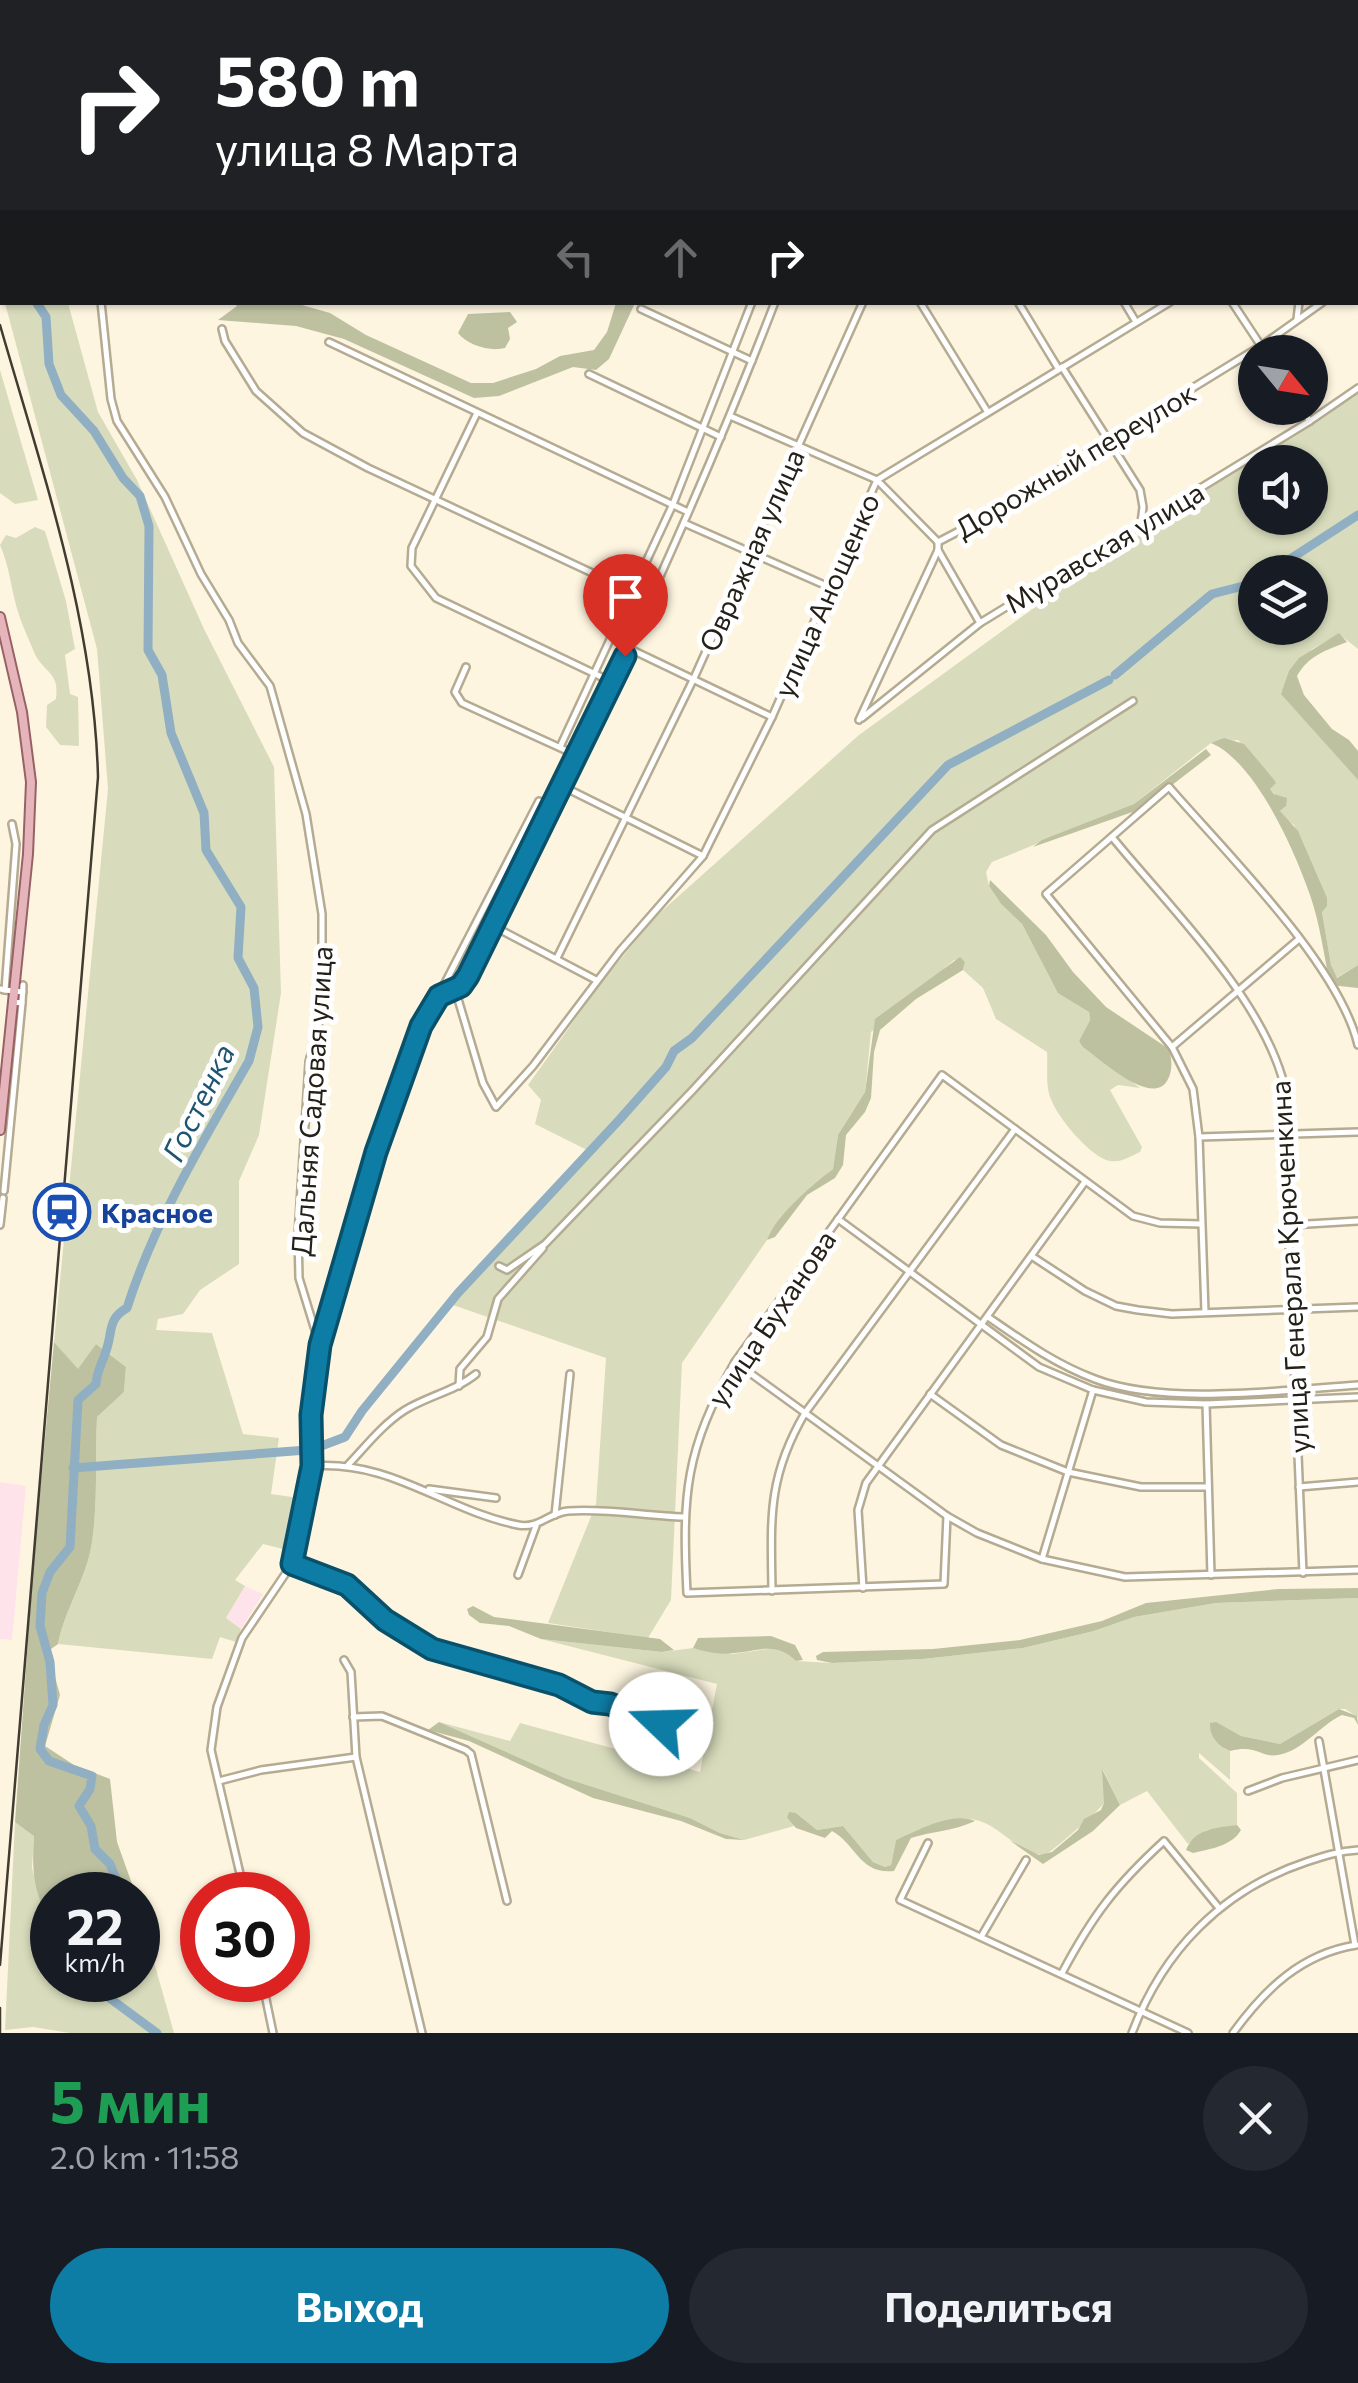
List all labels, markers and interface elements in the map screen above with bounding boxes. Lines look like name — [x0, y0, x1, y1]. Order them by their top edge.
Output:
text: 580 m — [215, 35, 420, 120]
icon: right — [50, 40, 180, 170]
text: улица 8 Марта — [215, 120, 519, 175]
icon: left — [548, 230, 603, 285]
icon: ahead — [653, 230, 708, 285]
icon: right — [758, 230, 813, 285]
north arrow — [1238, 335, 1328, 425]
map controls — [1238, 335, 1328, 645]
street label: Дорожный переулок — [949, 375, 1201, 545]
street label: Овражная улица — [691, 444, 811, 656]
button: sound — [1238, 445, 1328, 535]
street label: Муравская улица — [998, 474, 1210, 620]
street label: улица Анощенко — [766, 488, 886, 702]
pin — [583, 554, 668, 657]
button: layers — [1238, 555, 1328, 645]
icon: arrive — [598, 569, 653, 624]
street label: Дальняя Садовая улица — [283, 945, 339, 1257]
water label: Гостенка — [153, 1037, 241, 1167]
street label: улица Генерала Крюченкина — [1262, 1080, 1316, 1454]
station icon: Красное — [32, 1182, 92, 1242]
place label: Красное — [101, 1195, 213, 1229]
street label: улица Буханова — [700, 1224, 842, 1412]
position arrow — [609, 1672, 713, 1776]
speed limit sign: 30 — [180, 1872, 310, 2002]
text: 22 — [67, 1894, 123, 1955]
text: km/h — [65, 1947, 125, 1977]
text: 5 мин — [50, 2062, 211, 2135]
button: close — [1203, 2066, 1308, 2171]
text: 2.0 km · 11:58 — [50, 2136, 240, 2176]
button: Выход — [50, 2248, 669, 2363]
button: Поделиться — [689, 2248, 1308, 2363]

